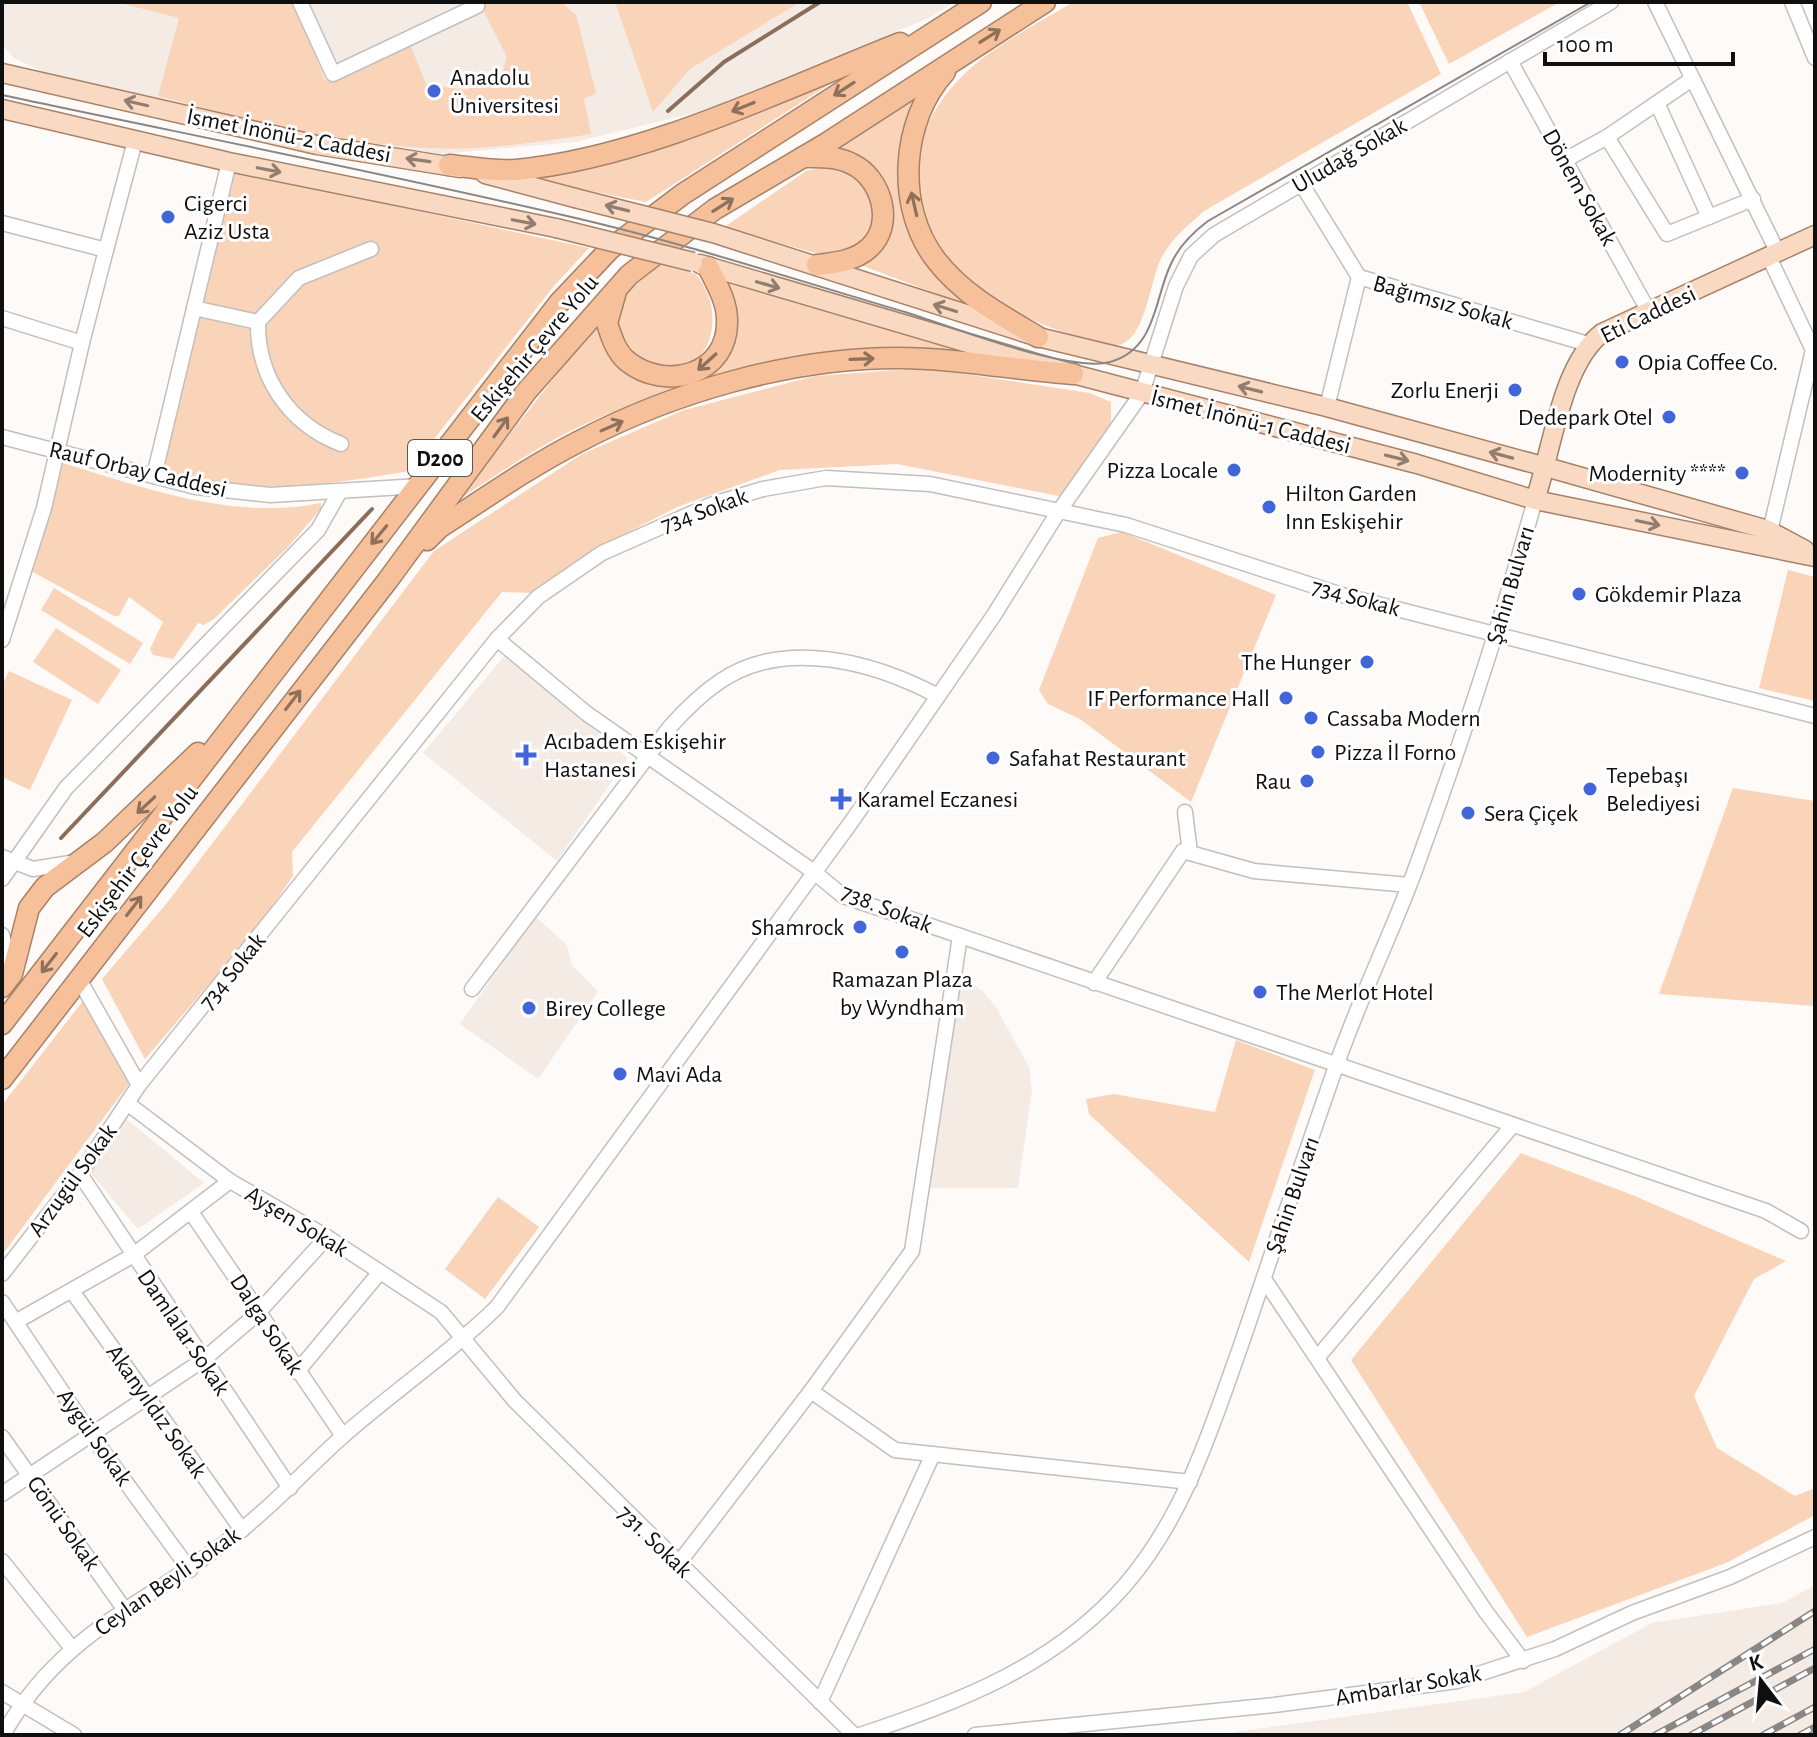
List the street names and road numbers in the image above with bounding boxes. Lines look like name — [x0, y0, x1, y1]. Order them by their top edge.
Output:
street label: İsmet İnönü-2 Caddesi — [184, 103, 393, 168]
street label: Uludağ Sokak — [1288, 114, 1411, 198]
street label: Dönem Sokak — [1537, 125, 1621, 250]
street label: Eskişehir Çevre Yolu — [466, 270, 603, 427]
street label: Bağımsız Sokak — [1370, 272, 1515, 334]
street label: Eti Caddesi — [1597, 282, 1700, 348]
street label: İsmet İnönü-1 Caddesi — [1148, 385, 1353, 458]
street label: Rauf Orbay Caddesi — [47, 438, 229, 502]
road number: D200 — [408, 440, 472, 476]
street label: 734 Sokak — [658, 484, 751, 538]
street label: Şahin Bulvarı — [1483, 523, 1539, 647]
street label: 734 Sokak — [1309, 575, 1403, 621]
street label: Eskişehir Çevre Yolu — [73, 781, 203, 942]
street label: 738. Sokak — [838, 880, 936, 938]
street label: 734 Sokak — [195, 929, 271, 1014]
street label: Arzugül Sokak — [24, 1120, 121, 1241]
street label: Şahin Bulvarı — [1262, 1134, 1324, 1257]
street label: Ayşen Sokak — [241, 1182, 352, 1262]
street label: Damlalar Sokak — [132, 1265, 234, 1400]
street label: Dalga Sokak — [225, 1270, 307, 1379]
street label: Akanyıldız Sokak — [102, 1341, 211, 1483]
street label: Aygül Sokak — [52, 1385, 136, 1490]
street label: Gönü Sokak — [22, 1472, 104, 1575]
street label: 731. Sokak — [613, 1501, 696, 1583]
street label: Ceylan Beyli Sokak — [91, 1523, 245, 1641]
street label: Ambarlar Sokak — [1333, 1661, 1483, 1711]

